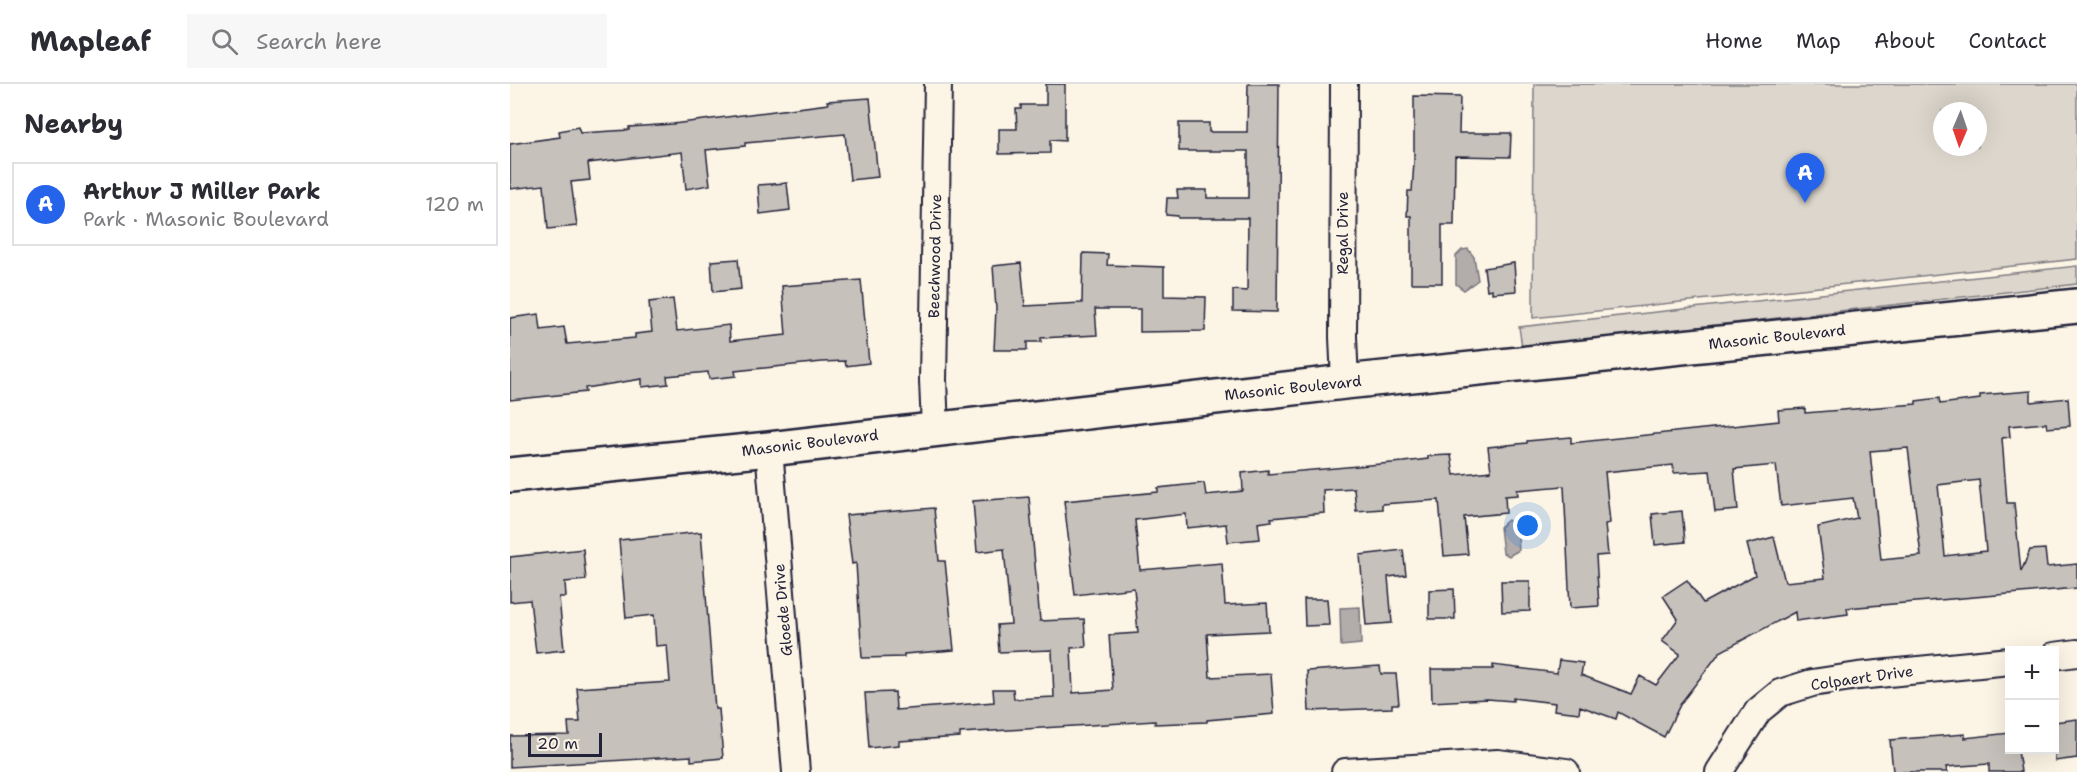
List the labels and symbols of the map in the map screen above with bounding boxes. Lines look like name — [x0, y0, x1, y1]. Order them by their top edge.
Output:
north arrow — [1933, 102, 1987, 156]
pin: A — [1786, 154, 1824, 203]
street label: Regal Drive — [1333, 191, 1353, 275]
street label: Beechwood Drive — [924, 194, 946, 318]
street label: Masonic Boulevard — [1707, 320, 1847, 354]
street label: Masonic Boulevard — [1223, 371, 1363, 405]
street label: Masonic Boulevard — [740, 425, 880, 461]
your location — [1513, 511, 1542, 540]
street label: Gloede Drive — [769, 563, 797, 657]
street label: Colpaert Drive — [1809, 661, 1915, 695]
scale bar — [528, 730, 602, 758]

